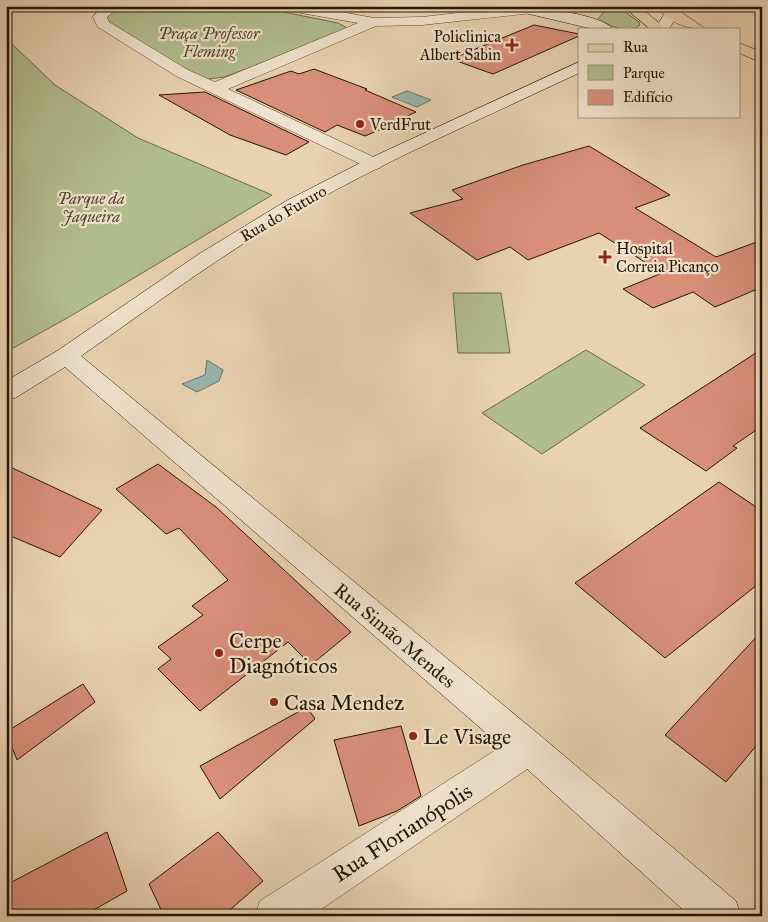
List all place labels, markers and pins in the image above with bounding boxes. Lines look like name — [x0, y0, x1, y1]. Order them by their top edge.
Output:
place label: Policlinica Albert Sabin — [419, 27, 501, 64]
marker: Policlinica Albert Sabin — [505, 38, 519, 52]
place label: VerdFrut — [369, 115, 431, 134]
marker: VerdFrut — [354, 118, 366, 130]
place label: Hospital Correia Picanço — [616, 239, 719, 276]
marker: Hospital Correia Picanço — [598, 250, 612, 264]
place label: Cerpe Diagnóticos — [229, 627, 337, 679]
marker: Cerpe Diagnóticos — [213, 647, 225, 659]
place label: Casa Mendez — [284, 689, 404, 716]
marker: Casa Mendez — [268, 696, 280, 708]
place label: Le Visage — [423, 723, 511, 750]
marker: Le Visage — [407, 730, 419, 742]

